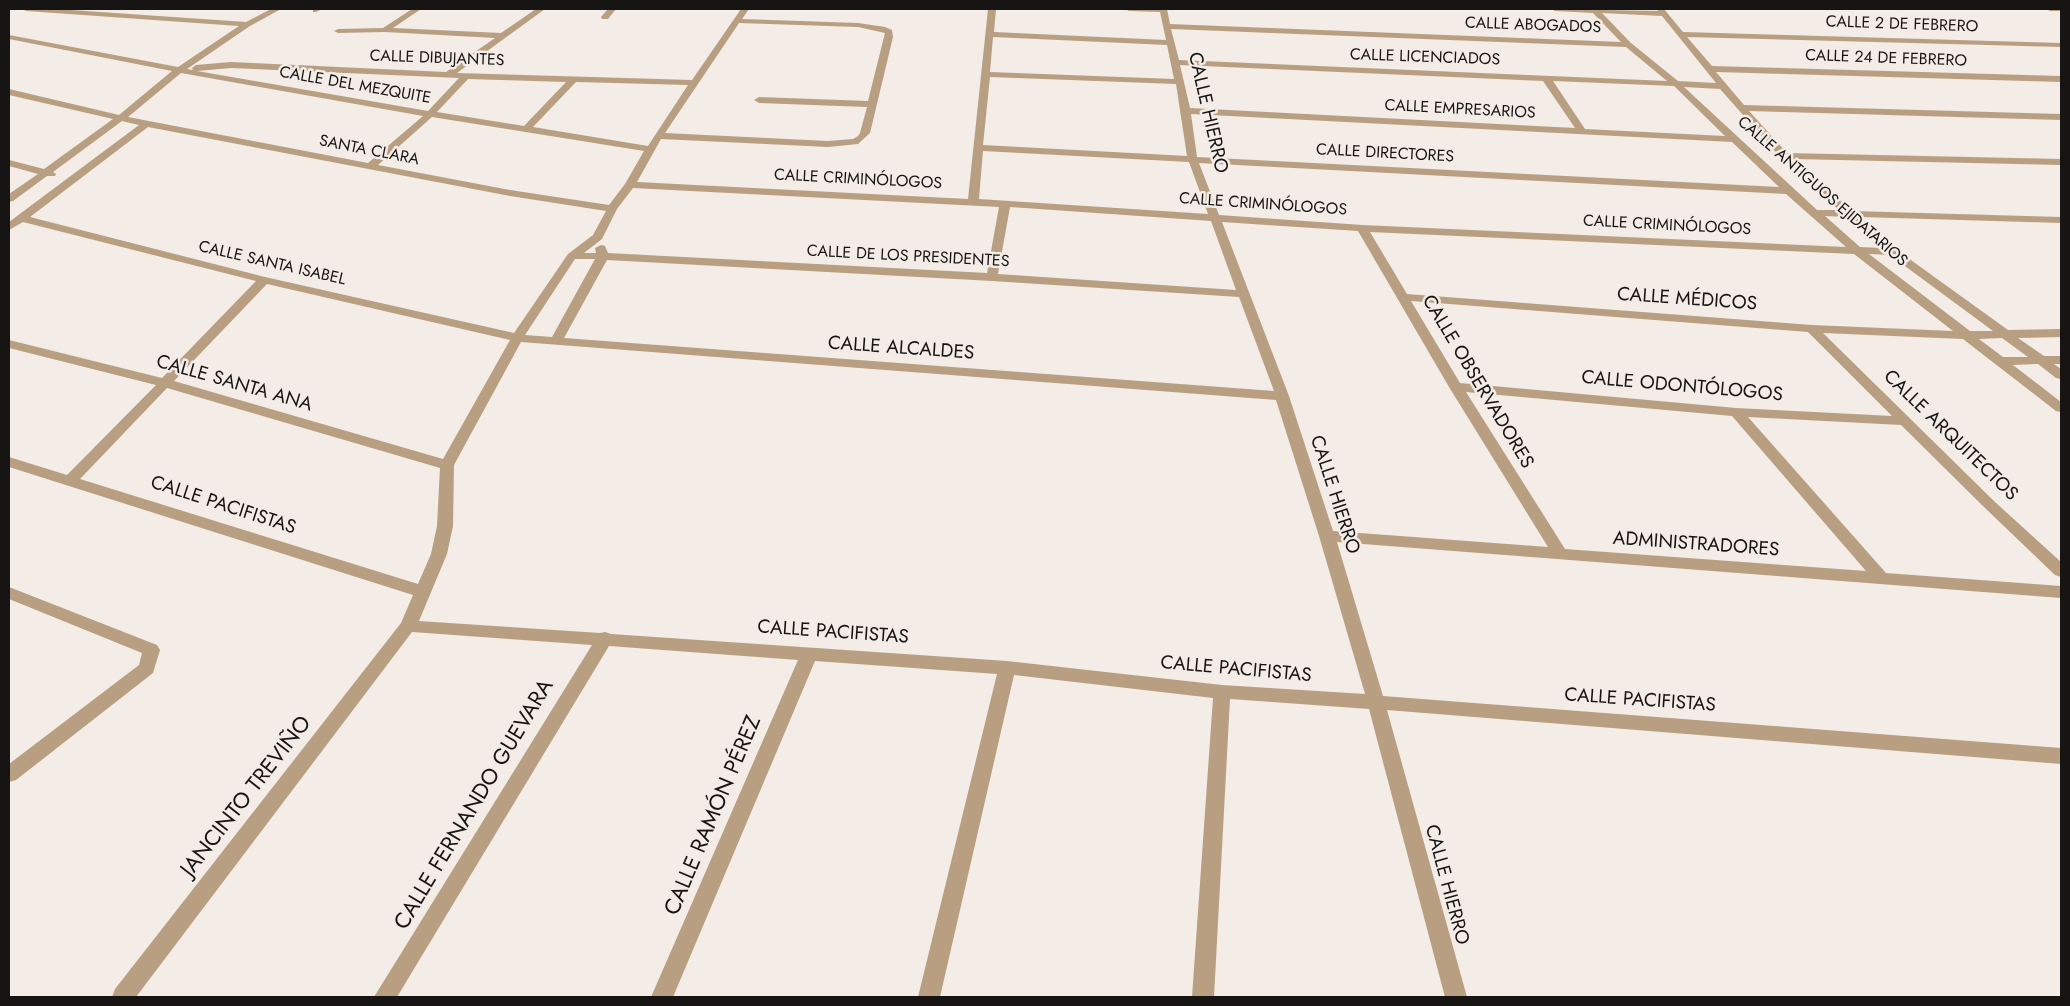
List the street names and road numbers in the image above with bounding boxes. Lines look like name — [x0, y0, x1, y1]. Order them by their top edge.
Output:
street label: CALLE 2 DE FEBRERO — [1825, 13, 1979, 37]
street label: CALLE ABOGADOS — [1465, 14, 1601, 38]
street label: CALLE LICENCIADOS — [1350, 46, 1500, 70]
street label: CALLE DIBUJANTES — [369, 47, 505, 71]
street label: CALLE 24 DE FEBRERO — [1805, 47, 1967, 71]
street label: CALLE HIERRO — [1182, 50, 1232, 176]
street label: CALLE DEL MEZQUITE — [278, 63, 432, 109]
street label: CALLE EMPRESARIOS — [1384, 96, 1536, 124]
street label: CALLE ANTIGUOS EJIDATARIOS — [1733, 113, 1911, 271]
street label: SANTA CLARA — [317, 132, 421, 170]
street label: CALLE DIRECTORES — [1316, 141, 1454, 167]
street label: CALLE CRIMINÓLOGOS — [774, 166, 942, 194]
street label: CALLE CRIMINÓLOGOS — [1178, 190, 1348, 220]
street label: CALLE CRIMINÓLOGOS — [1583, 212, 1751, 240]
street label: CALLE SANTA ISABEL — [197, 238, 347, 290]
street label: CALLE DE LOS PRESIDENTES — [806, 242, 1010, 272]
street label: CALLE MÉDICOS — [1616, 284, 1758, 316]
street label: CALLE OBSERVADORES — [1416, 291, 1538, 473]
street label: CALLE ALCALDES — [827, 333, 975, 365]
street label: CALLE SANTA ANA — [153, 351, 315, 417]
street label: CALLE ARQUITECTOS — [1878, 366, 2022, 506]
street label: CALLE ODONTÓLOGOS — [1580, 367, 1784, 407]
street label: CALLE HIERRO — [1304, 433, 1364, 557]
street label: CALLE PACIFISTAS — [147, 472, 299, 540]
street label: ADMINISTRADORES — [1612, 528, 1780, 562]
street label: CALLE PACIFISTAS — [757, 616, 909, 650]
street label: CALLE PACIFISTAS — [1159, 652, 1313, 688]
street label: CALLE FERNANDO GUEVARA — [390, 675, 560, 935]
street label: CALLE PACIFISTAS — [1564, 684, 1716, 718]
street label: JANCINTO TREVIÑO — [176, 711, 318, 883]
street label: CALLE RAMÓN PÉREZ — [660, 712, 768, 920]
street label: CALLE HIERRO — [1419, 822, 1473, 948]

